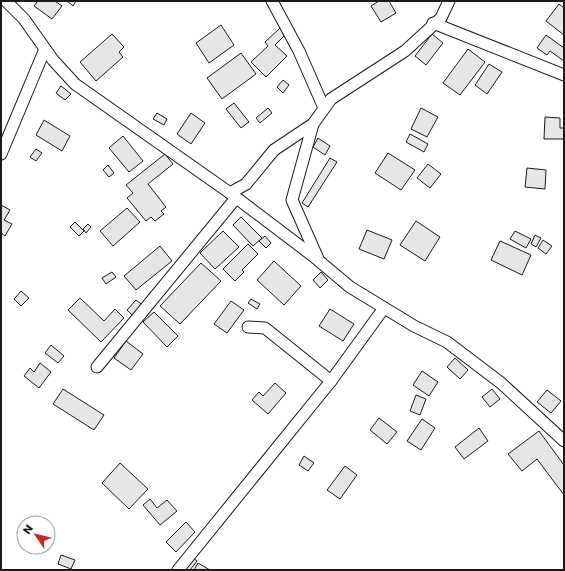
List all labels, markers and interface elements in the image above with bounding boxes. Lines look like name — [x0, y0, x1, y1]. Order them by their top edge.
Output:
north arrow — [16, 515, 56, 555]
text: N — [19, 521, 37, 537]

